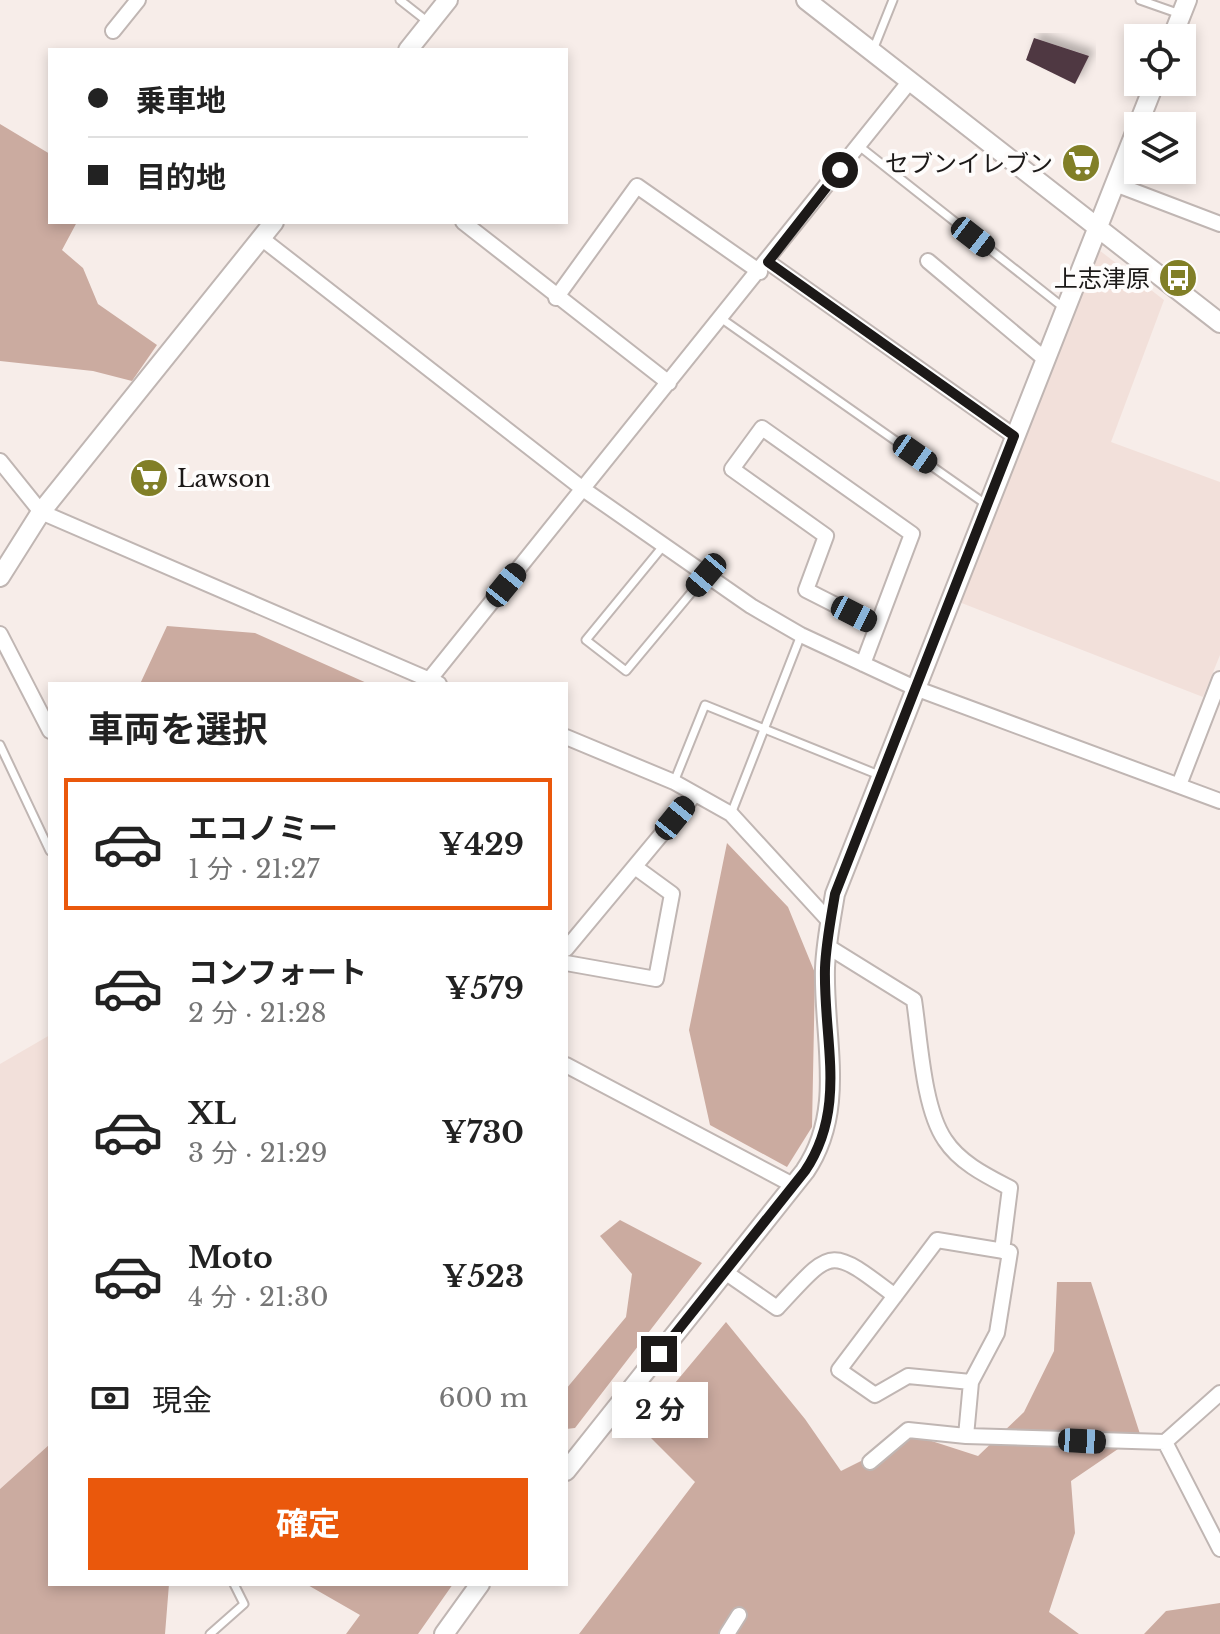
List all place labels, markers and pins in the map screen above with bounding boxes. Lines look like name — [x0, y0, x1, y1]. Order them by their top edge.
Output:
supermarket icon: セブンイレブン — [1060, 142, 1102, 184]
place label: セブンイレブン — [885, 149, 1053, 178]
bus stop icon: 上志津原 — [1157, 257, 1199, 299]
place label: 上志津原 — [1054, 264, 1150, 293]
supermarket icon: Lawson — [128, 457, 170, 499]
place label: Lawson — [177, 464, 271, 493]

